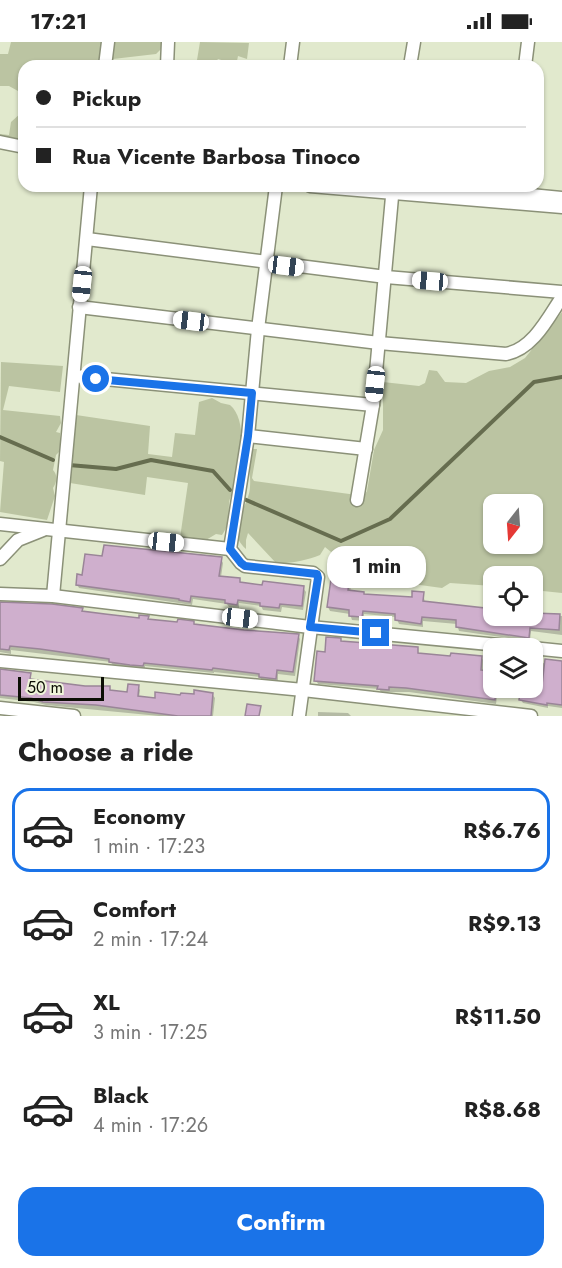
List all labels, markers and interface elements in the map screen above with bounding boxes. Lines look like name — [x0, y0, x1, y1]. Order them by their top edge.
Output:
text: 17:21 — [30, 5, 87, 37]
text: Pickup — [72, 82, 141, 114]
text: Rua Vicente Barbosa Tinoco — [72, 140, 360, 172]
car — [267, 255, 305, 277]
car — [71, 265, 93, 303]
car — [411, 270, 449, 292]
car — [172, 310, 210, 332]
route start — [82, 365, 109, 392]
car — [364, 365, 386, 403]
north arrow — [483, 494, 543, 554]
map controls — [483, 494, 543, 698]
car — [147, 531, 185, 553]
callout: 1 min — [326, 546, 425, 588]
text: 1 min — [352, 552, 401, 581]
button: locate — [483, 566, 543, 626]
car — [221, 607, 259, 629]
route end — [362, 619, 389, 646]
button: layers — [483, 638, 543, 698]
scale bar — [18, 674, 104, 702]
text: 50 m — [27, 676, 63, 699]
text: Choose a ride — [18, 732, 193, 771]
text: Economy — [93, 800, 185, 832]
icon: car — [21, 803, 75, 857]
text: R$6.76 — [463, 814, 541, 846]
text: 1 min · 17:23 — [93, 832, 205, 861]
text: Comfort — [93, 893, 176, 925]
icon: car — [21, 896, 75, 950]
text: R$9.13 — [468, 907, 541, 939]
text: 2 min · 17:24 — [93, 925, 208, 954]
text: XL — [93, 986, 120, 1018]
icon: car — [21, 989, 75, 1043]
text: R$11.50 — [455, 1000, 541, 1032]
text: 3 min · 17:25 — [93, 1018, 207, 1047]
text: Black — [93, 1079, 149, 1111]
icon: car — [21, 1082, 75, 1136]
text: R$8.68 — [464, 1093, 541, 1125]
text: 4 min · 17:26 — [93, 1111, 208, 1140]
button: Confirm — [18, 1187, 544, 1256]

